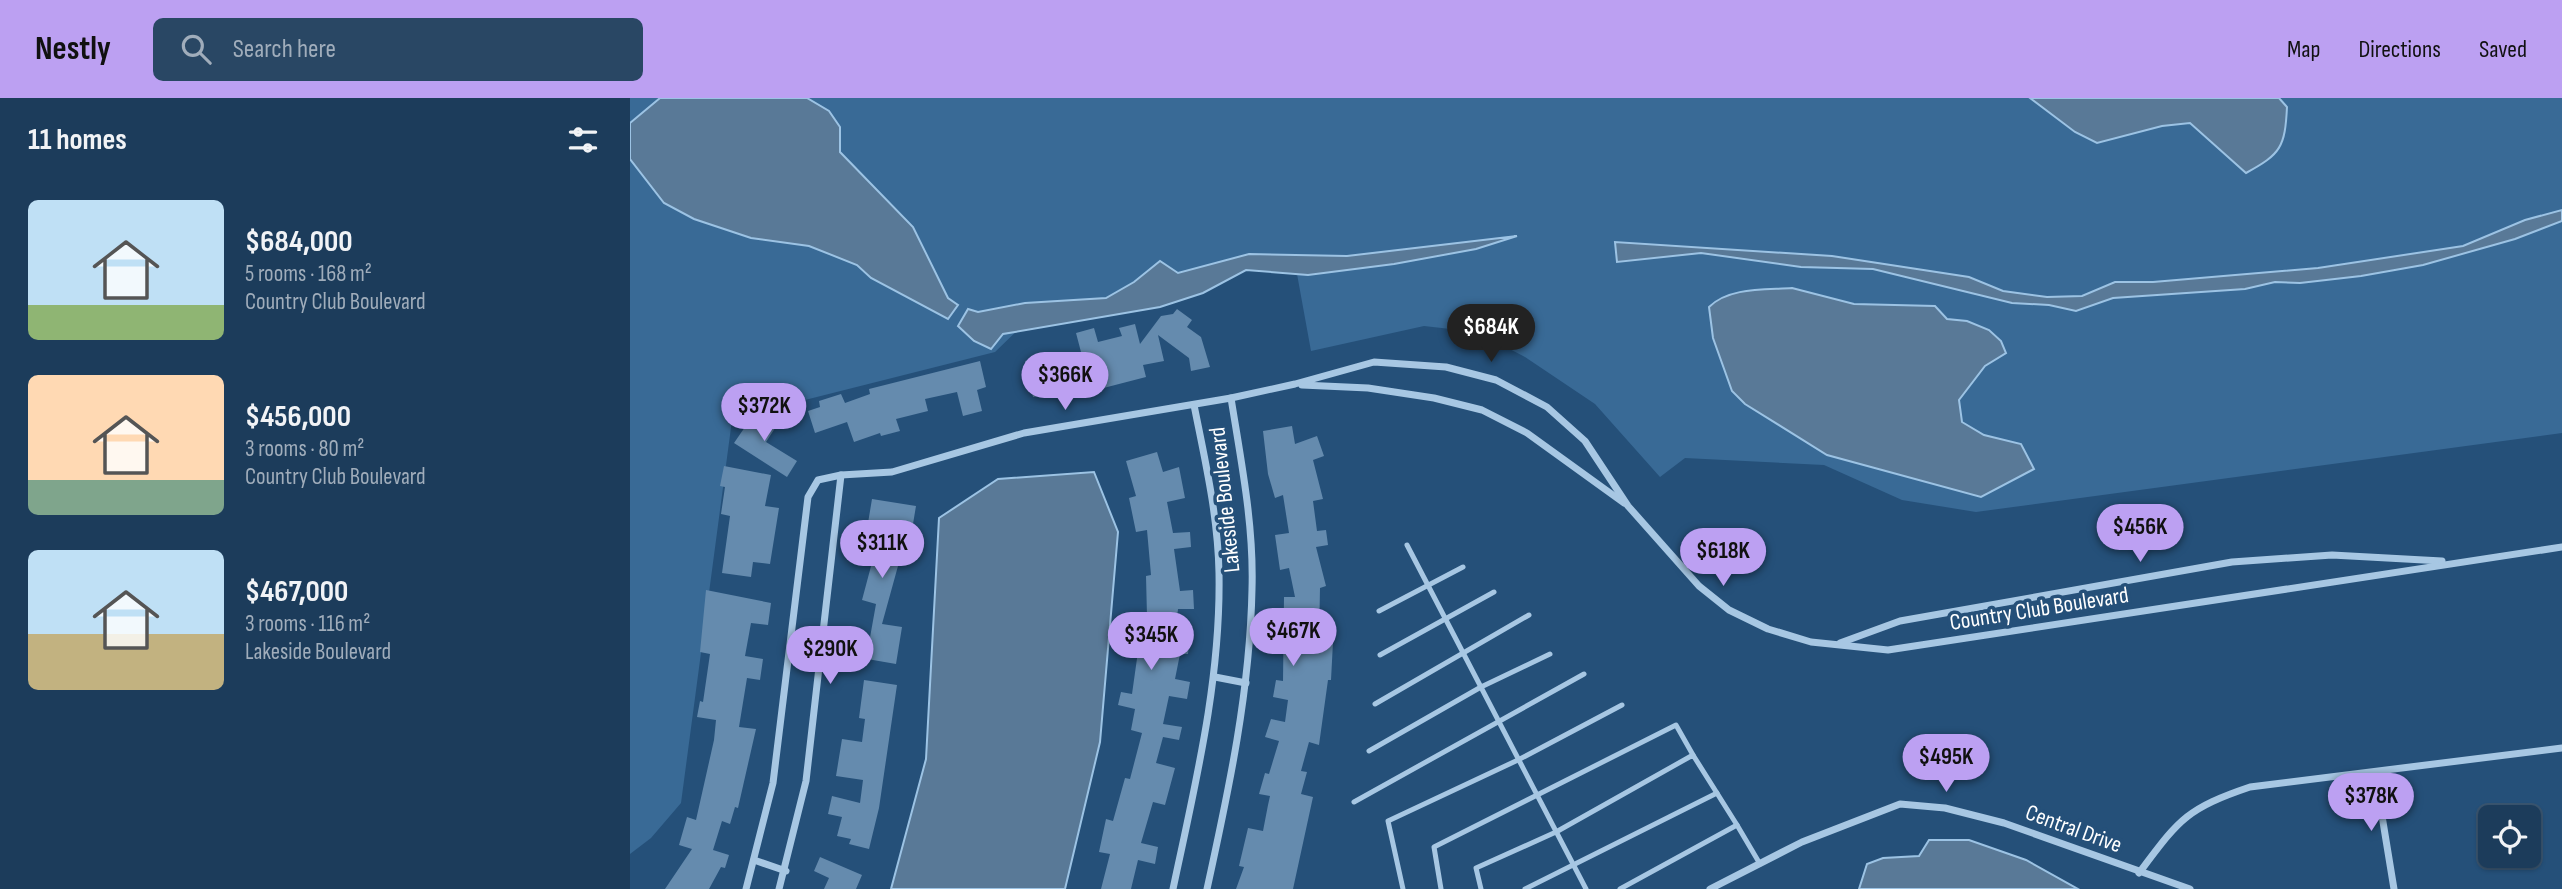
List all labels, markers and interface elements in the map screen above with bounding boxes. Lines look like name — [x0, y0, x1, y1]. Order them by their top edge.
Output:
search box — [153, 18, 643, 81]
text: Nestly — [35, 29, 111, 69]
icon: search — [177, 30, 215, 68]
text: Search here — [233, 34, 336, 65]
text: Map — [2287, 35, 2320, 64]
text: Directions — [2358, 35, 2441, 64]
text: Saved — [2479, 35, 2527, 64]
icon: filters — [564, 121, 602, 159]
text: 11 homes — [28, 122, 127, 158]
text: $684,000 — [245, 224, 352, 260]
icon: home — [84, 228, 168, 312]
text: 5 rooms · 168 m² — [245, 260, 372, 288]
text: Country Club Boulevard — [245, 288, 426, 316]
pin: $684K — [1442, 304, 1540, 364]
text: $684K — [1463, 313, 1519, 341]
pin: $366K — [1016, 352, 1114, 412]
text: $366K — [1037, 361, 1093, 389]
pin: $372K — [715, 384, 813, 443]
text: $372K — [737, 392, 791, 420]
text: $456,000 — [245, 399, 351, 435]
icon: home — [84, 403, 168, 487]
street label: Lakeside Boulevard — [1203, 426, 1247, 574]
text: 3 rooms · 80 m² — [245, 435, 364, 463]
text: Country Club Boulevard — [245, 463, 426, 491]
pin: $456K — [2091, 504, 2189, 564]
text: $456K — [2113, 513, 2167, 541]
pin: $311K — [833, 520, 931, 580]
pin: $618K — [1674, 528, 1772, 588]
text: $311K — [856, 529, 908, 557]
text: $618K — [1696, 537, 1750, 565]
text: $467,000 — [245, 574, 348, 610]
icon: home — [84, 578, 168, 662]
street label: Country Club Boulevard — [1948, 581, 2131, 637]
pin: $467K — [1244, 608, 1342, 668]
text: 3 rooms · 116 m² — [245, 610, 370, 638]
pin: $345K — [1102, 612, 1200, 672]
text: $467K — [1266, 617, 1320, 645]
text: $345K — [1124, 621, 1178, 649]
pin: $290K — [781, 626, 879, 686]
text: $290K — [802, 635, 858, 663]
text: Lakeside Boulevard — [245, 638, 391, 666]
pin: $495K — [1897, 734, 1995, 794]
text: $495K — [1919, 743, 1973, 771]
pin: $378K — [2322, 774, 2420, 833]
text: $378K — [2344, 782, 2398, 810]
street label: Central Drive — [2022, 799, 2126, 859]
map controls — [2478, 805, 2541, 868]
button: locate — [2478, 805, 2541, 868]

